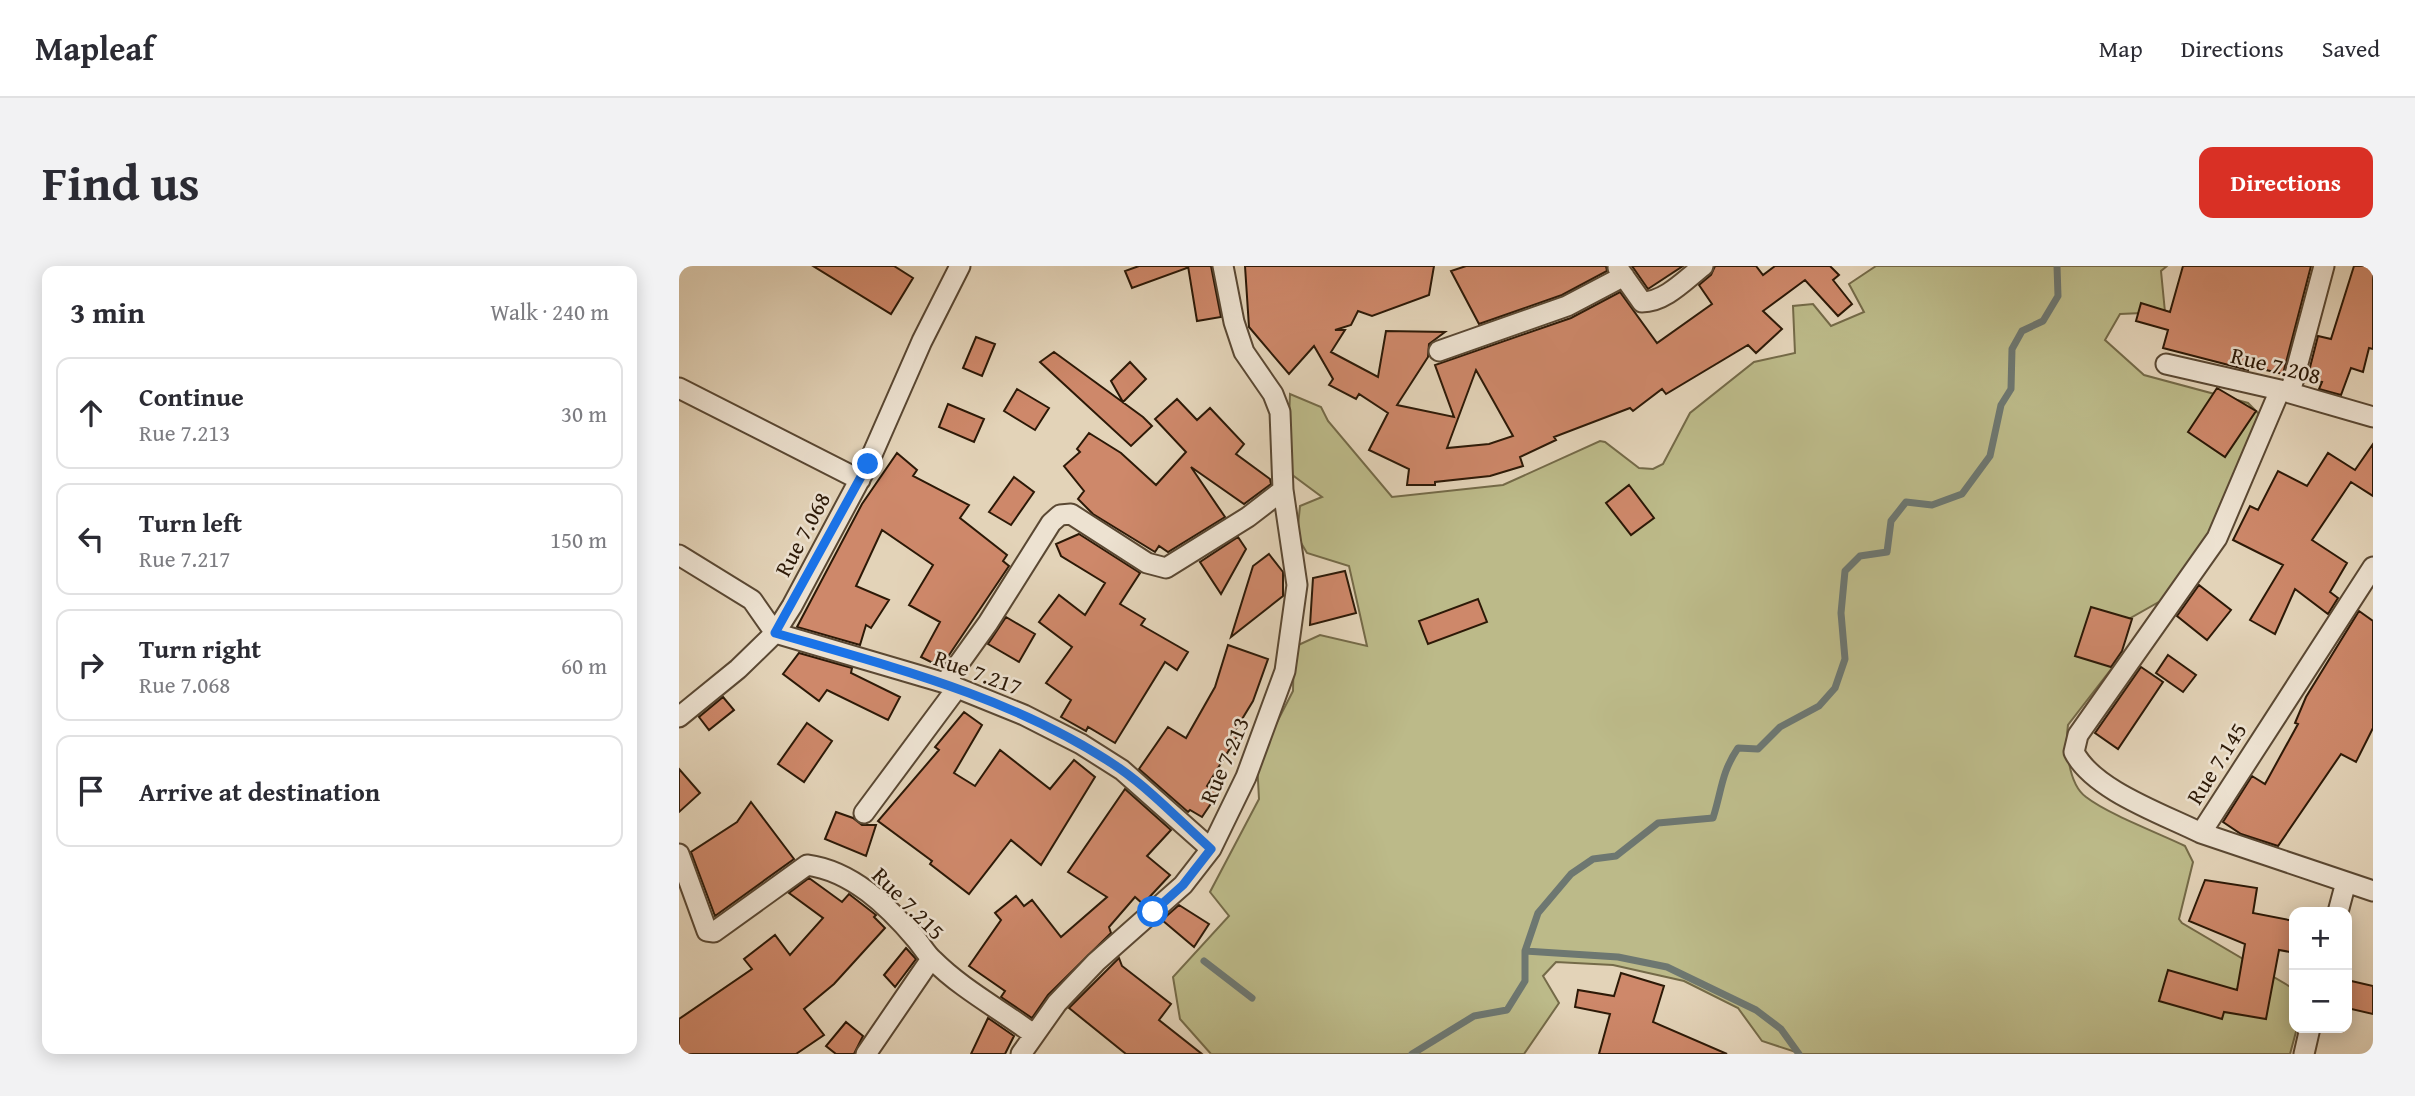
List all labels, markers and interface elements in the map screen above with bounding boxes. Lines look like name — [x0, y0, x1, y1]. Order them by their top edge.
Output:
text: Mapleaf — [35, 24, 154, 72]
text: Map — [2099, 31, 2143, 66]
text: Directions — [2181, 31, 2284, 66]
text: Saved — [2322, 31, 2380, 66]
text: Find us — [42, 146, 200, 218]
button: Directions — [2199, 147, 2373, 218]
text: 3 min — [70, 290, 145, 334]
text: Walk · 240 m — [490, 295, 609, 328]
street label: Rue 7.208 — [2228, 338, 2324, 392]
text: Continue — [139, 377, 244, 416]
icon: ahead — [72, 394, 110, 432]
text: 30 m — [561, 397, 607, 430]
text: Rue 7.213 — [139, 416, 230, 449]
route end — [852, 448, 883, 479]
street label: Rue 7.068 — [766, 486, 838, 582]
text: Turn left — [139, 503, 242, 542]
icon: left — [72, 520, 110, 558]
text: 150 m — [550, 523, 607, 556]
text: Rue 7.217 — [139, 542, 230, 575]
text: Turn right — [139, 629, 261, 668]
street label: Rue 7.217 — [929, 641, 1027, 703]
icon: right — [72, 646, 110, 684]
text: 60 m — [561, 649, 607, 682]
text: Rue 7.068 — [139, 668, 230, 701]
street label: Rue 7.213 — [1191, 711, 1257, 809]
street label: Rue 7.145 — [2178, 715, 2254, 811]
icon: arrive — [72, 772, 110, 810]
text: Arrive at destination — [139, 772, 380, 811]
street label: Rue 7.215 — [865, 859, 953, 947]
route start — [1137, 896, 1168, 927]
map controls — [2289, 907, 2352, 1033]
button: + — [2289, 907, 2352, 970]
button: − — [2289, 970, 2352, 1033]

